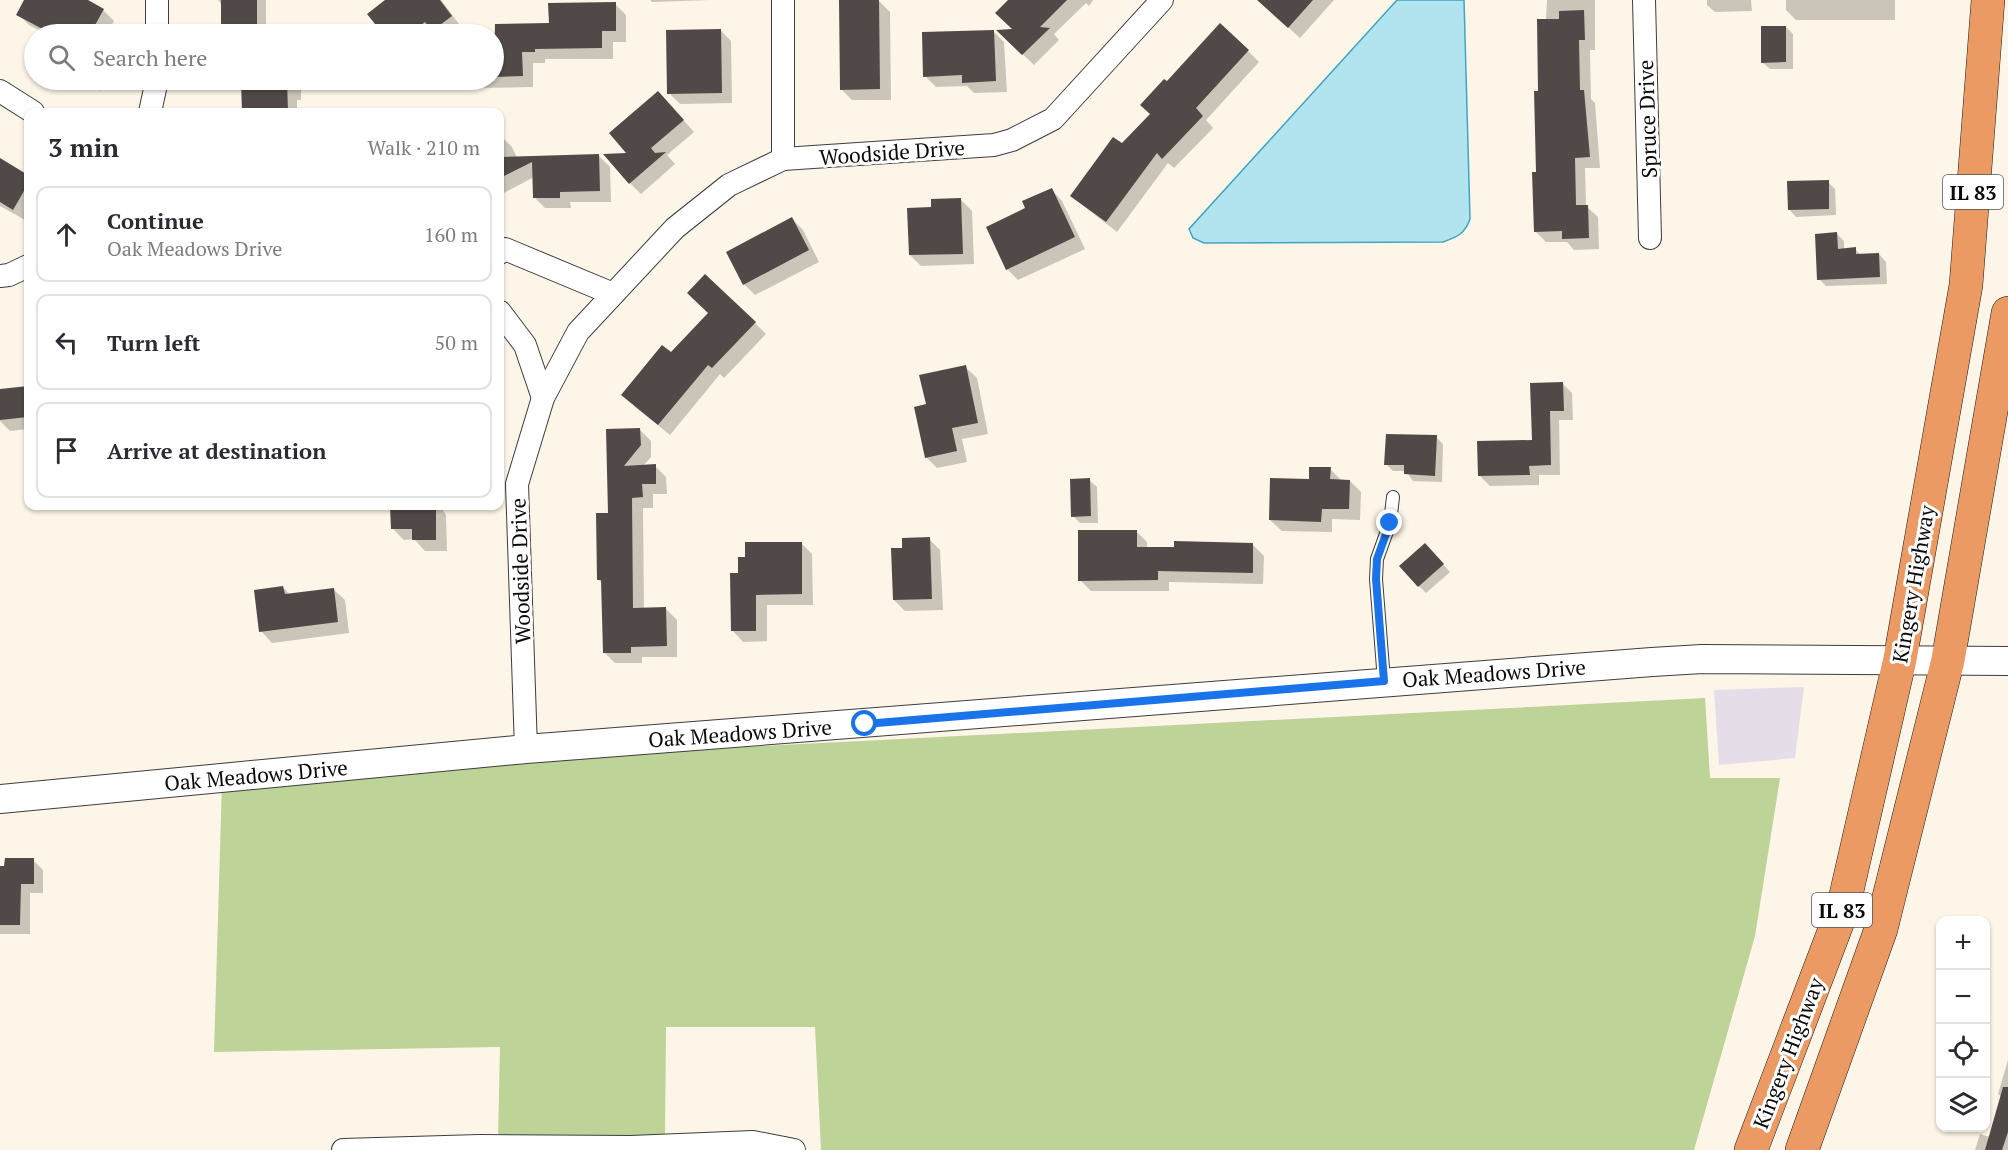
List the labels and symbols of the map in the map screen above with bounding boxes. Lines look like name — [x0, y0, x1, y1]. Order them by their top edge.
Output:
street label: Spruce Drive — [1631, 59, 1663, 179]
street label: Woodside Drive — [818, 133, 966, 171]
road number: IL 83 — [1943, 175, 2003, 209]
street label: Woodside Drive — [503, 498, 537, 644]
street label: Kingery Highway — [1885, 503, 1941, 665]
route end — [1376, 509, 1402, 535]
street label: Oak Meadows Drive — [1401, 653, 1587, 693]
route start — [851, 710, 877, 736]
street label: Oak Meadows Drive — [647, 713, 833, 753]
street label: Oak Meadows Drive — [163, 753, 349, 797]
road number: IL 83 — [1812, 893, 1872, 927]
street label: Kingery Highway — [1746, 973, 1830, 1133]

